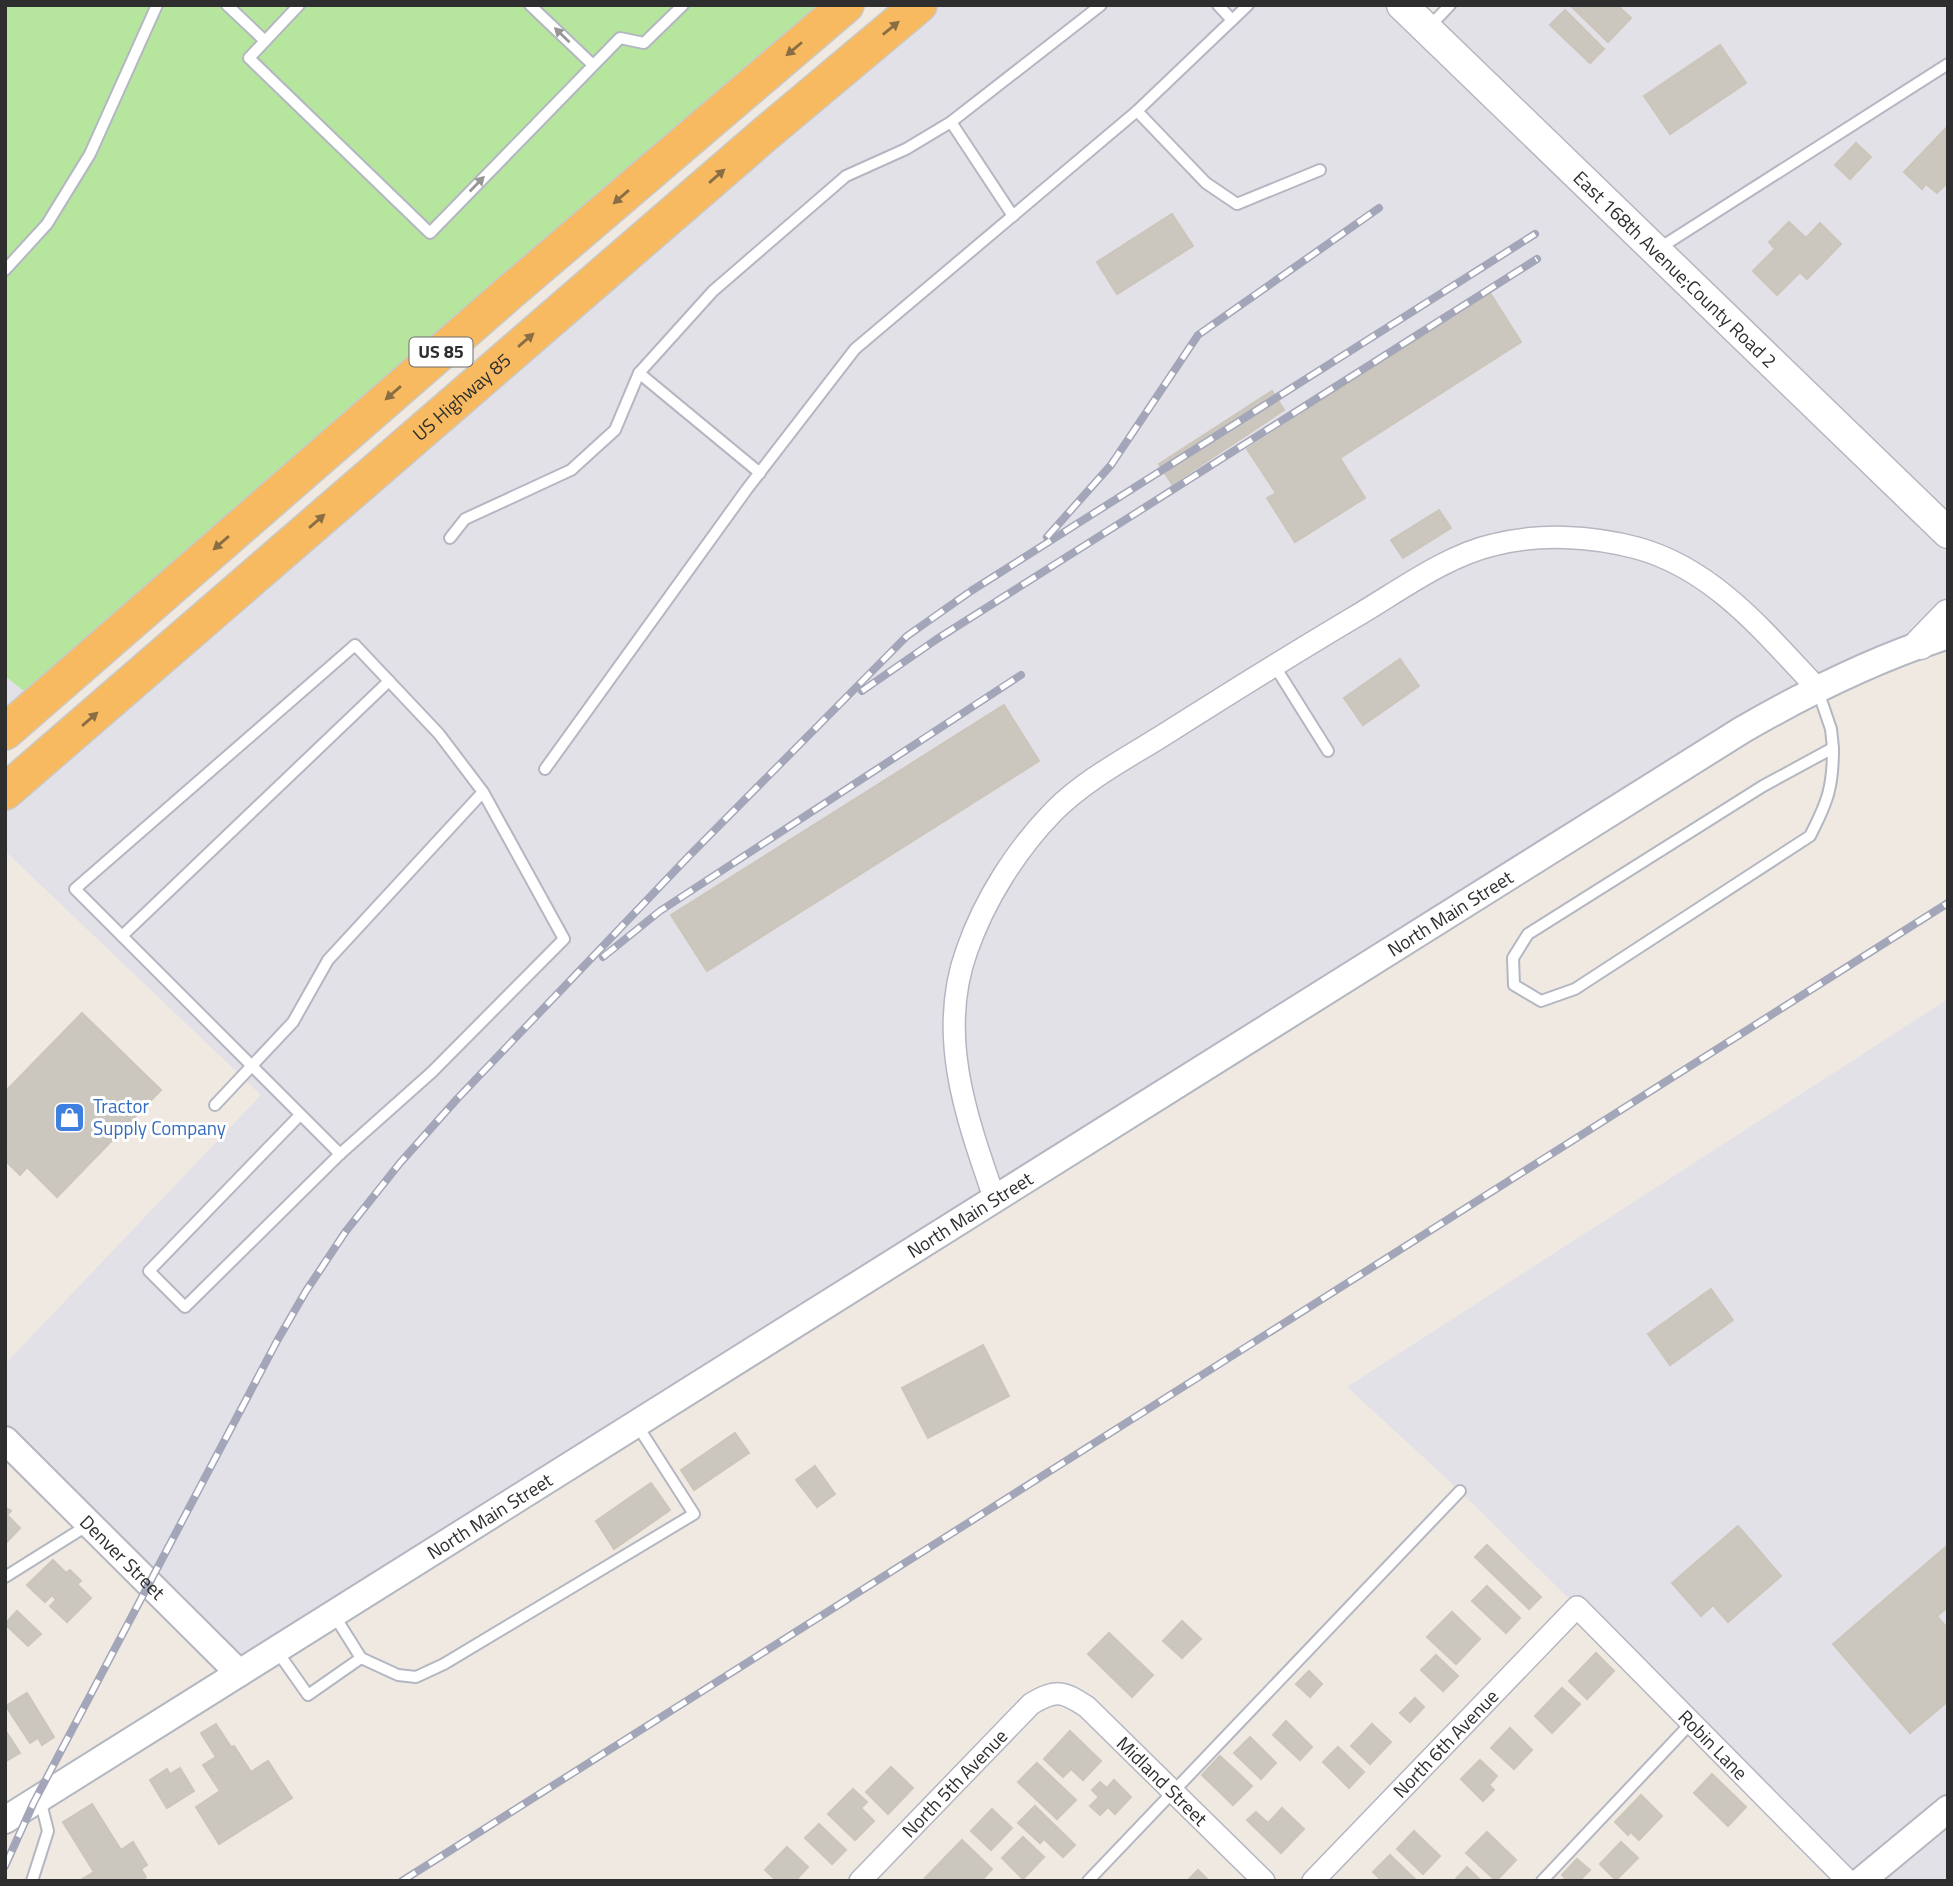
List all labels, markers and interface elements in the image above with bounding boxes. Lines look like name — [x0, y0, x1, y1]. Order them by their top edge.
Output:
one-way arrow — [883, 21, 900, 36]
one-way arrow — [553, 27, 570, 44]
one-way arrow — [786, 41, 803, 56]
street label: East 168th Avenue;County Road 2 — [1567, 163, 1784, 374]
one-way arrow — [708, 168, 726, 184]
one-way arrow — [469, 176, 486, 193]
one-way arrow — [612, 189, 630, 205]
one-way arrow — [517, 333, 535, 348]
road number: US 85 — [410, 338, 472, 366]
street label: US Highway 85 — [406, 345, 517, 447]
one-way arrow — [384, 385, 402, 401]
one-way arrow — [308, 513, 326, 529]
one-way arrow — [213, 535, 230, 550]
one-way arrow — [81, 711, 99, 727]
street label: North Main Street — [1381, 862, 1519, 963]
place label: Tractor Supply Company — [93, 1091, 226, 1142]
shop icon: Tractor Supply Company — [53, 1100, 87, 1134]
street label: North Main Street — [901, 1164, 1038, 1265]
street label: North Main Street — [421, 1465, 558, 1566]
street label: Denver Street — [74, 1508, 173, 1606]
street label: North 6th Avenue — [1386, 1682, 1505, 1804]
street label: Robin Lane — [1672, 1703, 1755, 1786]
street label: North 5th Avenue — [895, 1722, 1014, 1844]
street label: Midland Street — [1110, 1729, 1215, 1832]

